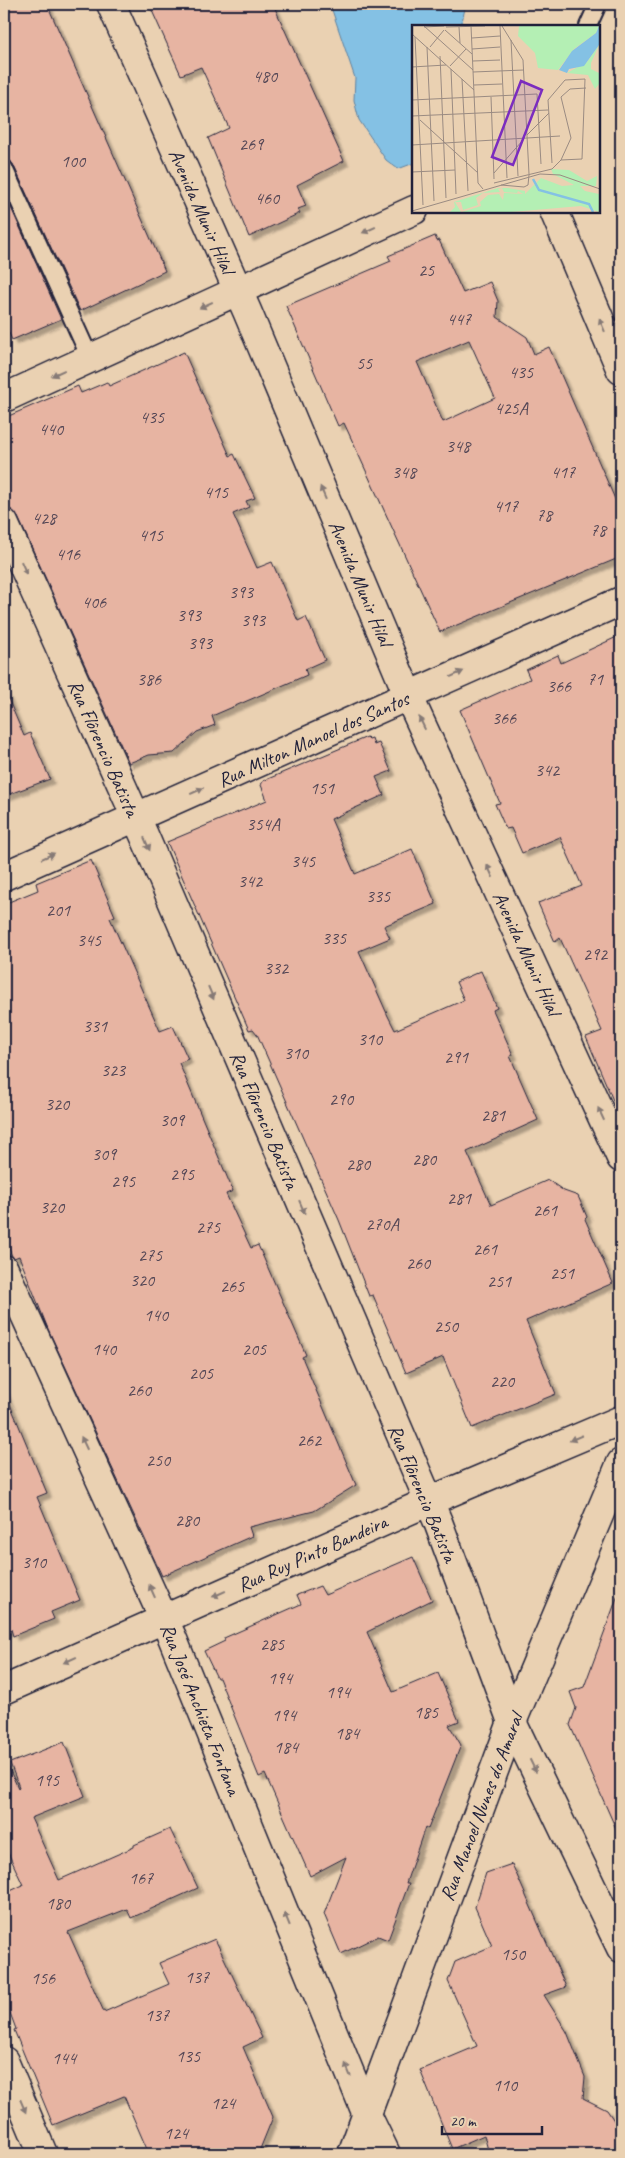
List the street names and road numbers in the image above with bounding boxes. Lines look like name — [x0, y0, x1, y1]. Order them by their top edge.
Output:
street label: Avenida Munir Hilal — [163, 145, 242, 281]
street label: Avenida Munir Hilal — [323, 517, 400, 653]
street label: Rua Flôrencio Batista — [62, 676, 146, 822]
street label: Rua Milton Manoel dos Santos — [214, 685, 415, 793]
street label: Avenida Munir Hilal — [487, 887, 568, 1022]
street label: Rua Flôrencio Batista — [224, 1048, 305, 1194]
street label: Rua Flôrencio Batista — [382, 1421, 463, 1567]
street label: Rua Ruy Pinto Bandeira — [233, 1509, 393, 1598]
street label: Rua José Anchieta Fontana — [155, 1620, 247, 1800]
street label: Rua Manoel Nunes do Amaral — [434, 1707, 530, 1904]

